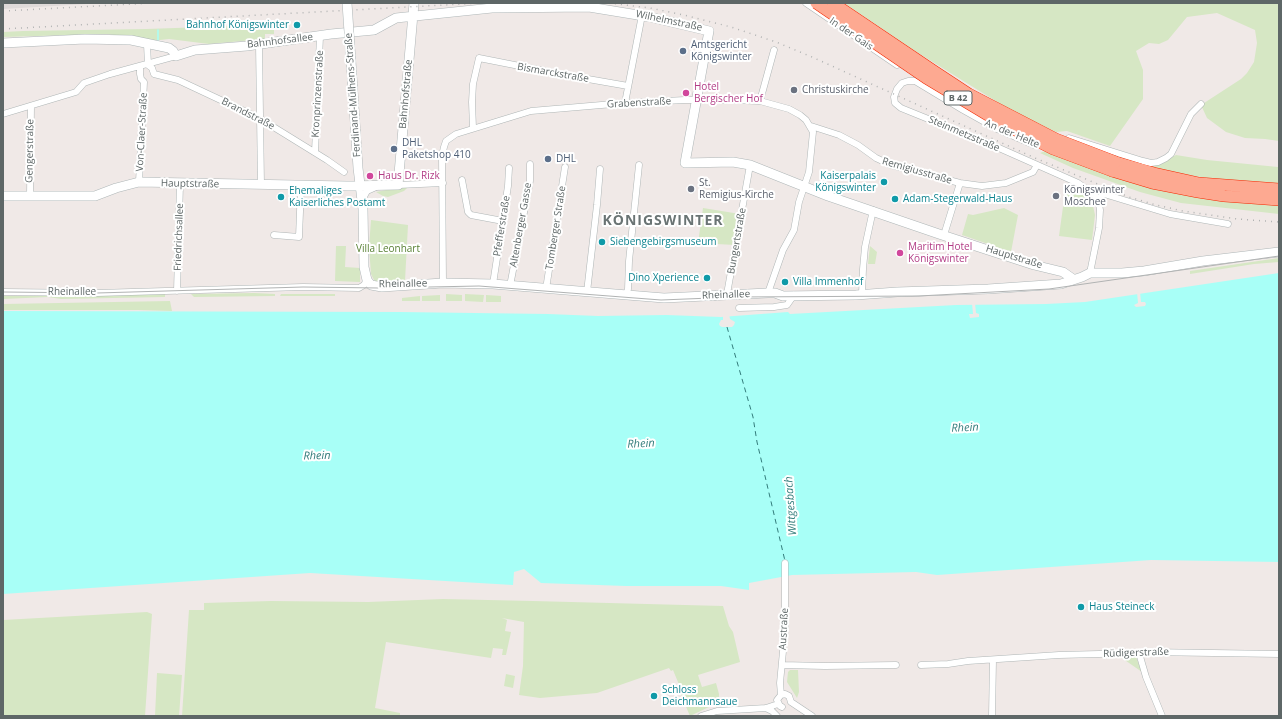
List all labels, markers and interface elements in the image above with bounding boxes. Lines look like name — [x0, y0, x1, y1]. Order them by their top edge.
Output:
street label: Wilhelmstraße — [635, 8, 703, 34]
street label: In der Gais — [827, 15, 875, 53]
place label: Bahnhof Königswinter — [186, 19, 289, 31]
marker: Bahnhof Königswinter — [292, 20, 302, 30]
street label: Bahnhofsallee — [246, 31, 314, 51]
street label: Ferdinand-Mülhens-Straße — [343, 32, 363, 158]
place label: Amtsgericht Königswinter — [691, 39, 752, 62]
marker: Amtsgericht Königswinter — [678, 46, 688, 56]
street label: Kronprinzenstraße — [310, 50, 326, 138]
street label: Bahnhofstraße — [397, 59, 415, 129]
street label: Bismarckstraße — [516, 61, 590, 85]
place label: Hotel Bergischer Hof — [694, 81, 763, 104]
place label: Christuskirche — [802, 84, 869, 96]
marker: Christuskirche — [789, 85, 799, 95]
marker: Hotel Bergischer Hof — [681, 88, 691, 98]
road number: B 42 — [944, 91, 972, 105]
street label: Von-Claer-Straße — [134, 92, 150, 172]
street label: Brandstraße — [219, 95, 277, 133]
street label: Grabenstraße — [606, 95, 672, 111]
street label: Steinmetzstraße — [927, 114, 1001, 154]
street label: An der Helte — [983, 117, 1041, 151]
street label: Gengerstraße — [23, 119, 37, 183]
place label: DHL Paketshop 410 — [402, 137, 471, 160]
marker: DHL Paketshop 410 — [389, 144, 399, 154]
place label: DHL — [556, 153, 576, 165]
marker: DHL — [543, 154, 553, 164]
street label: Remigiusstraße — [881, 155, 953, 187]
place label: Haus Dr. Rizk — [378, 170, 440, 182]
place label: Kaiserpalais Königswinter — [815, 170, 876, 194]
marker: Haus Dr. Rizk — [365, 171, 375, 181]
street label: Hauptstraße — [161, 177, 219, 191]
place label: St. Remigius-Kirche — [699, 177, 774, 200]
marker: Kaiserpalais Königswinter — [879, 177, 889, 187]
street label: Altenberger Gasse — [508, 182, 534, 268]
marker: St. Remigius-Kirche — [686, 184, 696, 194]
place label: Königswinter Moschee — [1064, 184, 1125, 208]
place label: Ehemaliges Kaiserliches Postamt — [289, 185, 385, 208]
street label: Tomberger Straße — [543, 185, 569, 271]
marker: Königswinter Moschee — [1051, 191, 1061, 201]
marker: Ehemaliges Kaiserliches Postamt — [276, 192, 286, 202]
place label: Adam-Stegerwald-Haus — [903, 193, 1012, 205]
marker: Adam-Stegerwald-Haus — [890, 194, 900, 204]
street label: Pfefferstraße — [491, 195, 513, 257]
street label: Friedrichsallee — [172, 203, 186, 271]
street label: Bungertstraße — [725, 207, 749, 275]
district label: KÖNIGSWINTER — [602, 213, 724, 229]
place label: Siebengebirgsmuseum — [610, 236, 717, 248]
marker: Siebengebirgsmuseum — [597, 237, 607, 247]
place label: Maritim Hotel Königswinter — [908, 241, 972, 264]
park label: Villa Leonhart — [356, 243, 420, 255]
street label: Hauptstraße — [984, 243, 1044, 271]
marker: Maritim Hotel Königswinter — [895, 248, 905, 258]
place label: Dino Xperience — [628, 272, 699, 284]
marker: Dino Xperience — [702, 273, 712, 283]
place label: Villa Immenhof — [793, 276, 863, 288]
marker: Villa Immenhof — [780, 277, 790, 287]
street label: Rheinallee — [379, 278, 427, 290]
street label: Rheinallee — [48, 286, 96, 298]
street label: Rheinallee — [702, 288, 750, 302]
water label: Rhein — [951, 421, 979, 435]
water label: Rhein — [627, 437, 655, 451]
water label: Rhein — [303, 449, 331, 463]
water label: Wittgesbach — [782, 476, 800, 536]
place label: Haus Steineck — [1089, 601, 1154, 613]
marker: Haus Steineck — [1076, 602, 1086, 612]
street label: Austraße — [777, 608, 791, 650]
street label: Rüdigerstraße — [1103, 646, 1169, 660]
place label: Schloss Deichmannsaue — [662, 684, 737, 708]
marker: Schloss Deichmannsaue — [649, 691, 659, 701]

